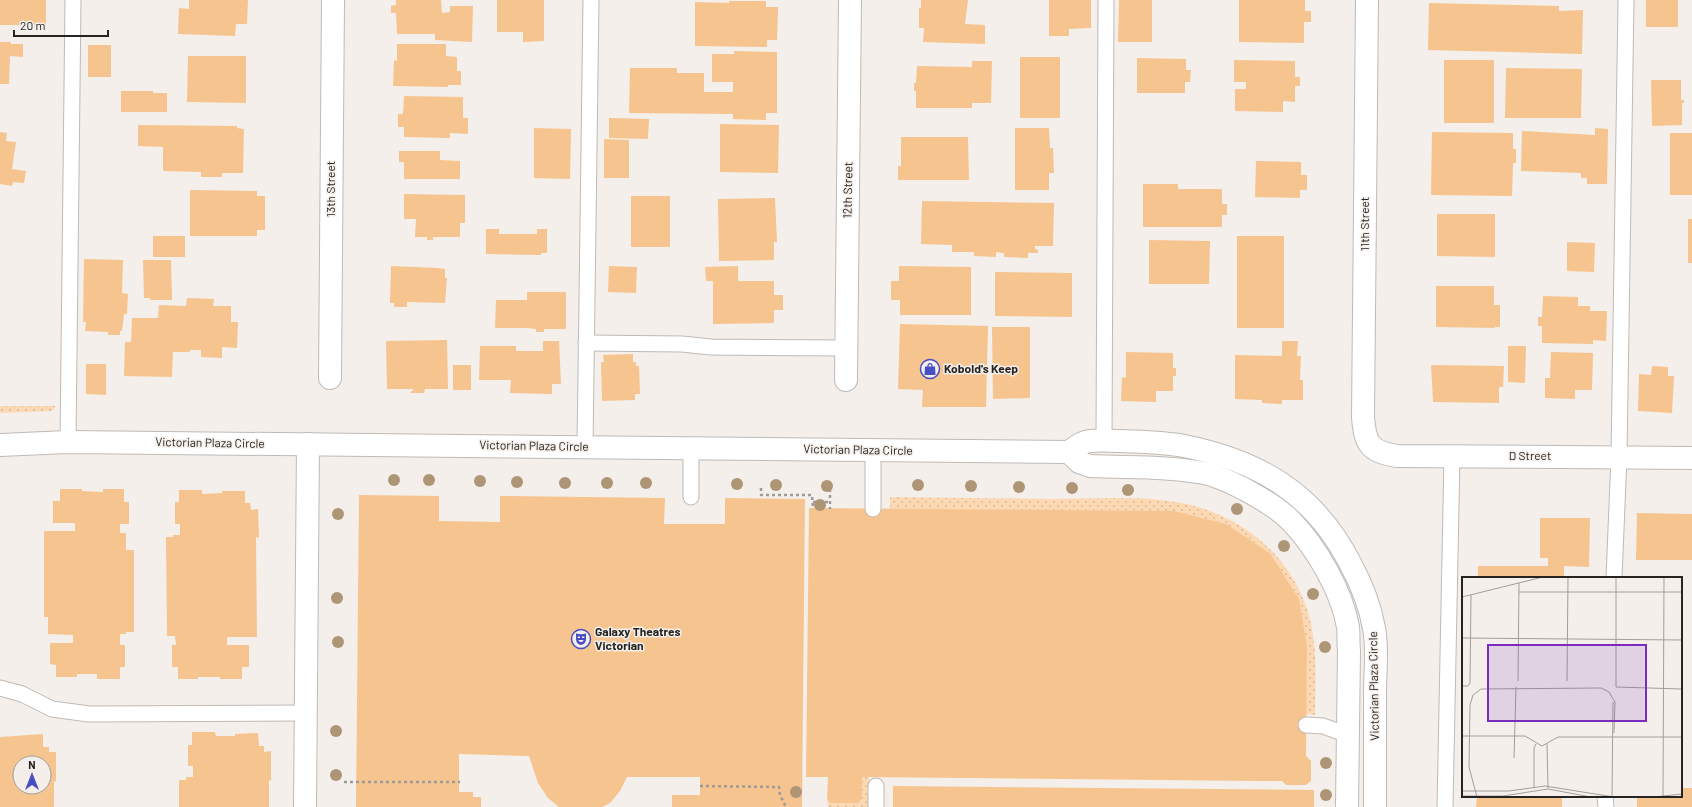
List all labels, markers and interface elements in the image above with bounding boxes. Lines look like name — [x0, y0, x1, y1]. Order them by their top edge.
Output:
scale bar — [14, 12, 108, 38]
text: 20 m — [20, 18, 46, 32]
street label: 13th Street — [323, 161, 337, 217]
street label: 12th Street — [840, 162, 854, 218]
street label: 11th Street — [1357, 197, 1371, 251]
shop icon: Kobold's Keep — [919, 358, 941, 380]
place label: Kobold's Keep — [944, 361, 1018, 375]
street label: Victorian Plaza Circle — [155, 434, 265, 450]
street label: Victorian Plaza Circle — [479, 437, 589, 453]
street label: Victorian Plaza Circle — [803, 441, 913, 457]
street label: D Street — [1509, 448, 1551, 462]
inset map — [1462, 577, 1682, 797]
place label: Galaxy Theatres Victorian — [595, 624, 681, 652]
theatre icon: Galaxy Theatres Victorian — [570, 628, 592, 650]
street label: Victorian Plaza Circle — [1365, 631, 1381, 741]
north arrow — [12, 755, 52, 795]
text: N — [28, 758, 36, 771]

